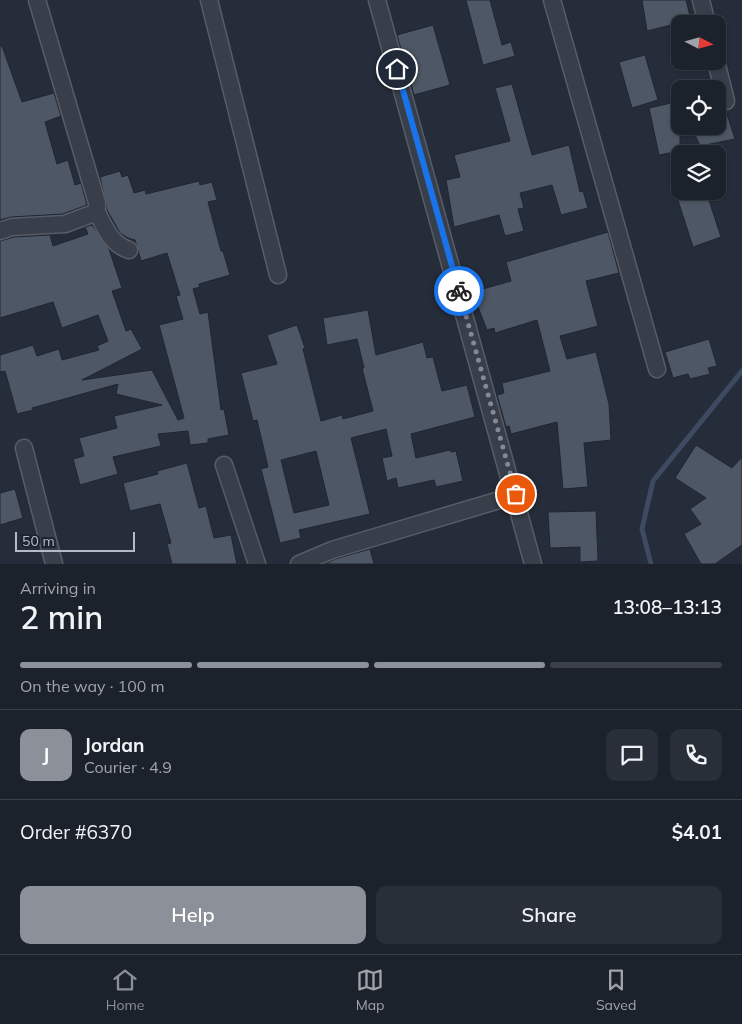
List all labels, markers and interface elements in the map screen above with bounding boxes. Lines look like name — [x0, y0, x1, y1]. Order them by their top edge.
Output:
north arrow — [671, 15, 726, 70]
map controls — [671, 15, 726, 200]
pin — [376, 48, 418, 90]
icon: home — [383, 55, 411, 83]
button: locate — [671, 80, 726, 135]
button: layers — [671, 145, 726, 200]
courier — [434, 266, 484, 316]
icon: bike — [445, 277, 473, 305]
pin — [495, 473, 537, 515]
icon: bag — [502, 480, 530, 508]
scale bar — [15, 529, 135, 552]
text: 50 m — [22, 532, 55, 550]
text: Arriving in — [20, 578, 96, 598]
text: 13:08–13:13 — [612, 595, 722, 619]
text: 2 min — [20, 597, 103, 637]
text: On the way · 100 m — [20, 676, 165, 696]
button: chat — [606, 729, 658, 781]
button: phone — [670, 729, 722, 781]
text: Jordan — [84, 733, 144, 757]
text: J — [43, 743, 49, 767]
text: Courier · 4.9 — [84, 757, 172, 777]
text: Order #6370 — [20, 820, 132, 844]
text: $4.01 — [672, 820, 722, 844]
button: Help — [20, 886, 366, 944]
button: Share — [376, 886, 722, 944]
tab: Home — [106, 966, 144, 1014]
tab: Map — [356, 966, 385, 1014]
tab: Saved — [596, 966, 636, 1014]

